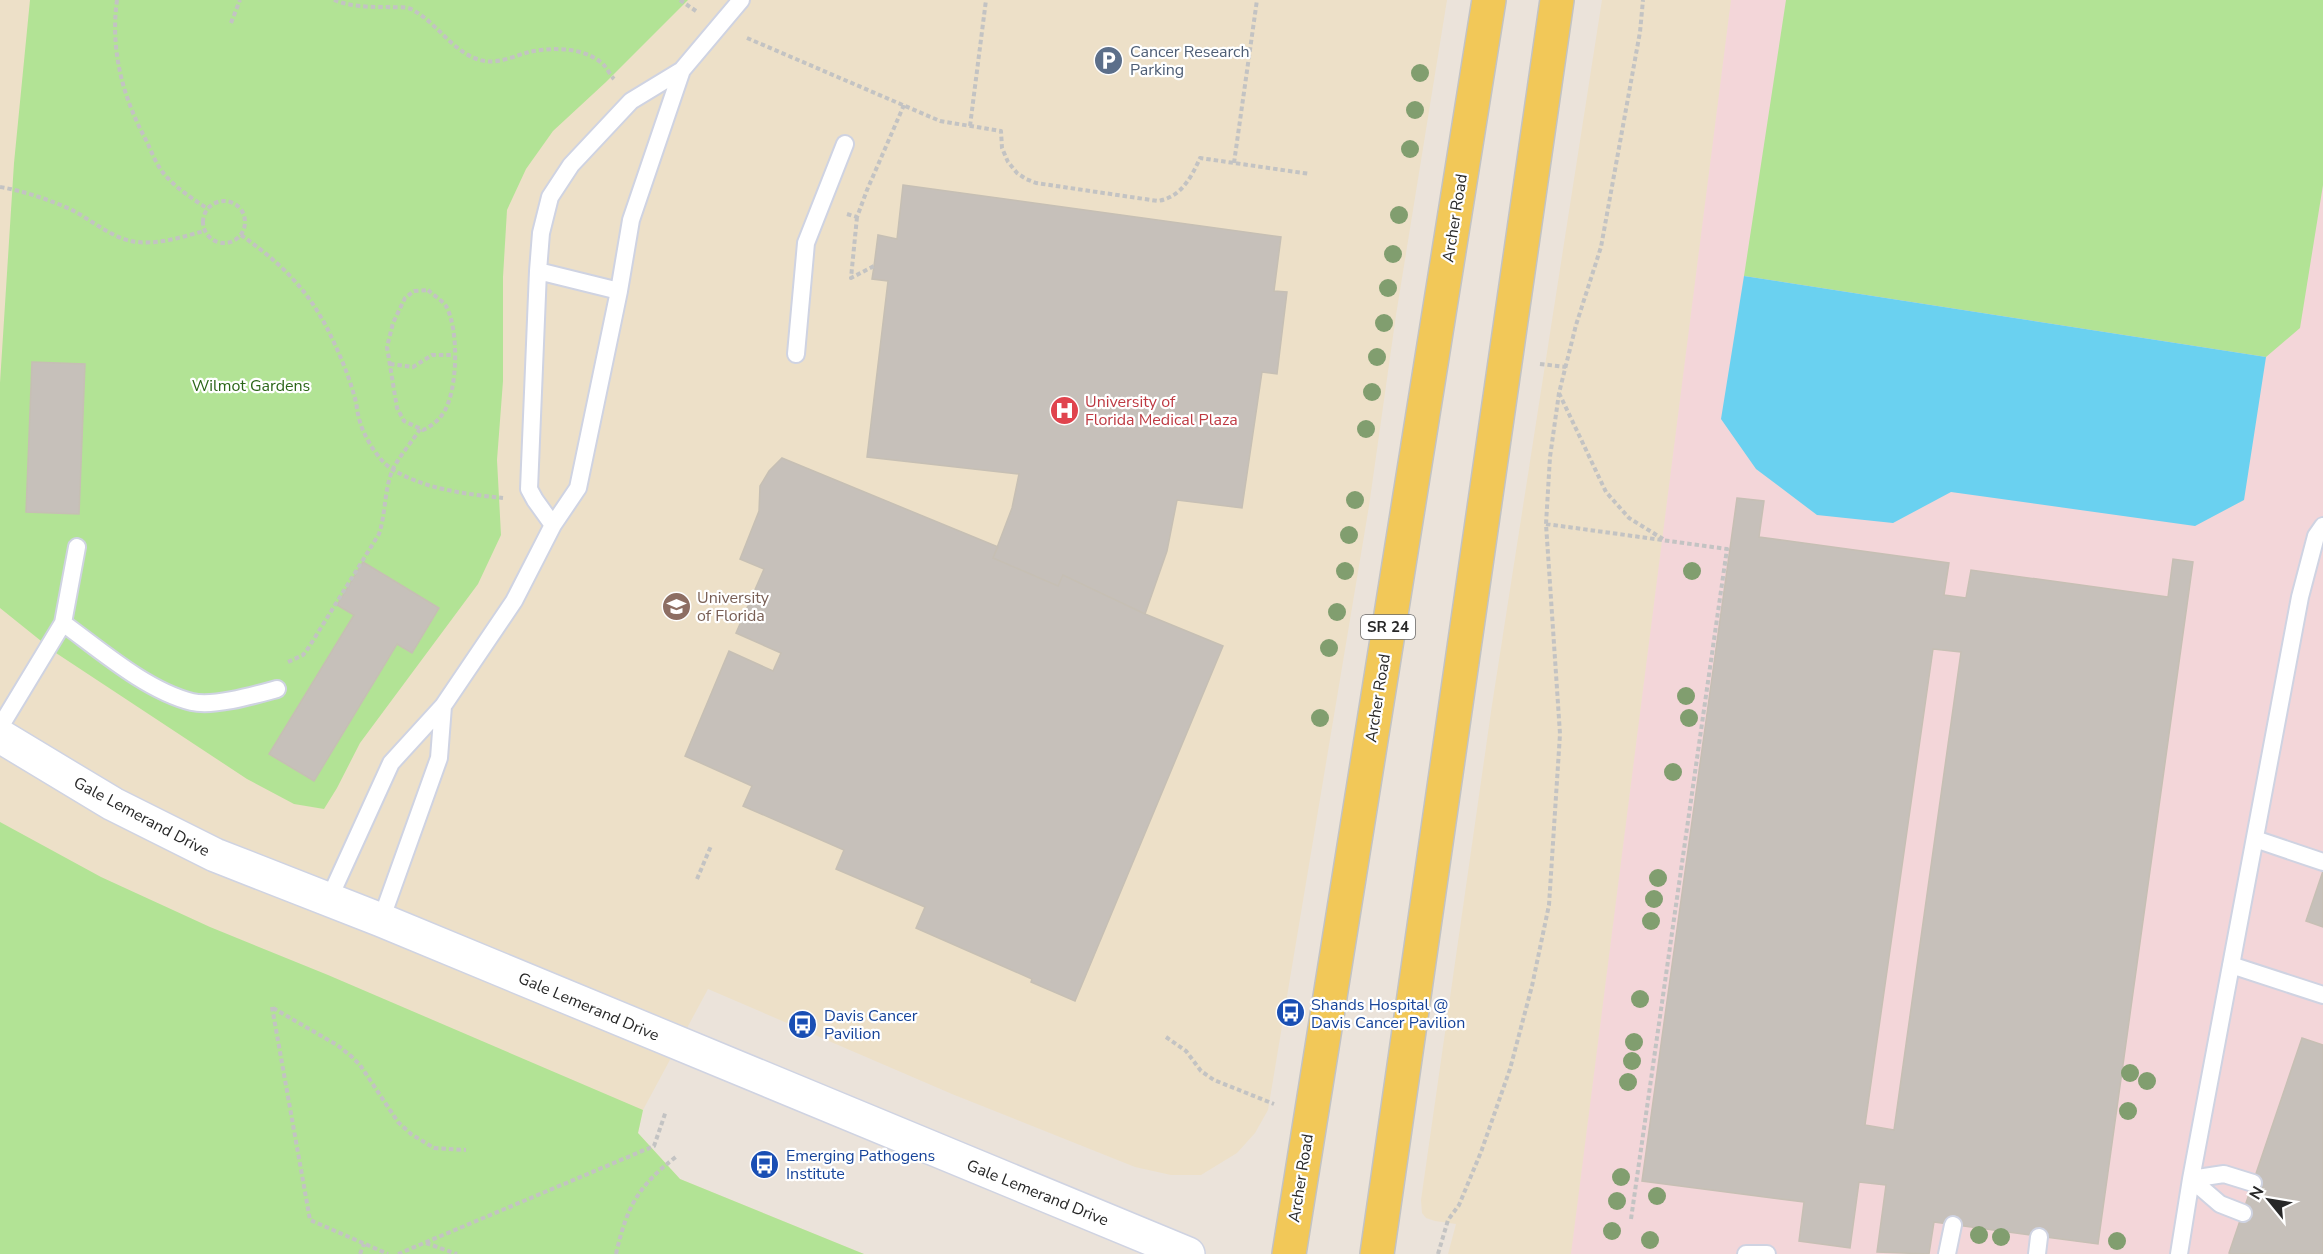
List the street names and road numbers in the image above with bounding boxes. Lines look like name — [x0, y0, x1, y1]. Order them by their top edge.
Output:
street label: Archer Road — [1437, 172, 1473, 264]
road number: SR 24 — [1361, 615, 1415, 639]
street label: Archer Road — [1360, 652, 1396, 744]
street label: Gale Lemerand Drive — [70, 772, 213, 862]
street label: Gale Lemerand Drive — [515, 967, 663, 1047]
street label: Archer Road — [1283, 1132, 1319, 1224]
street label: Gale Lemerand Drive — [963, 1154, 1112, 1231]

